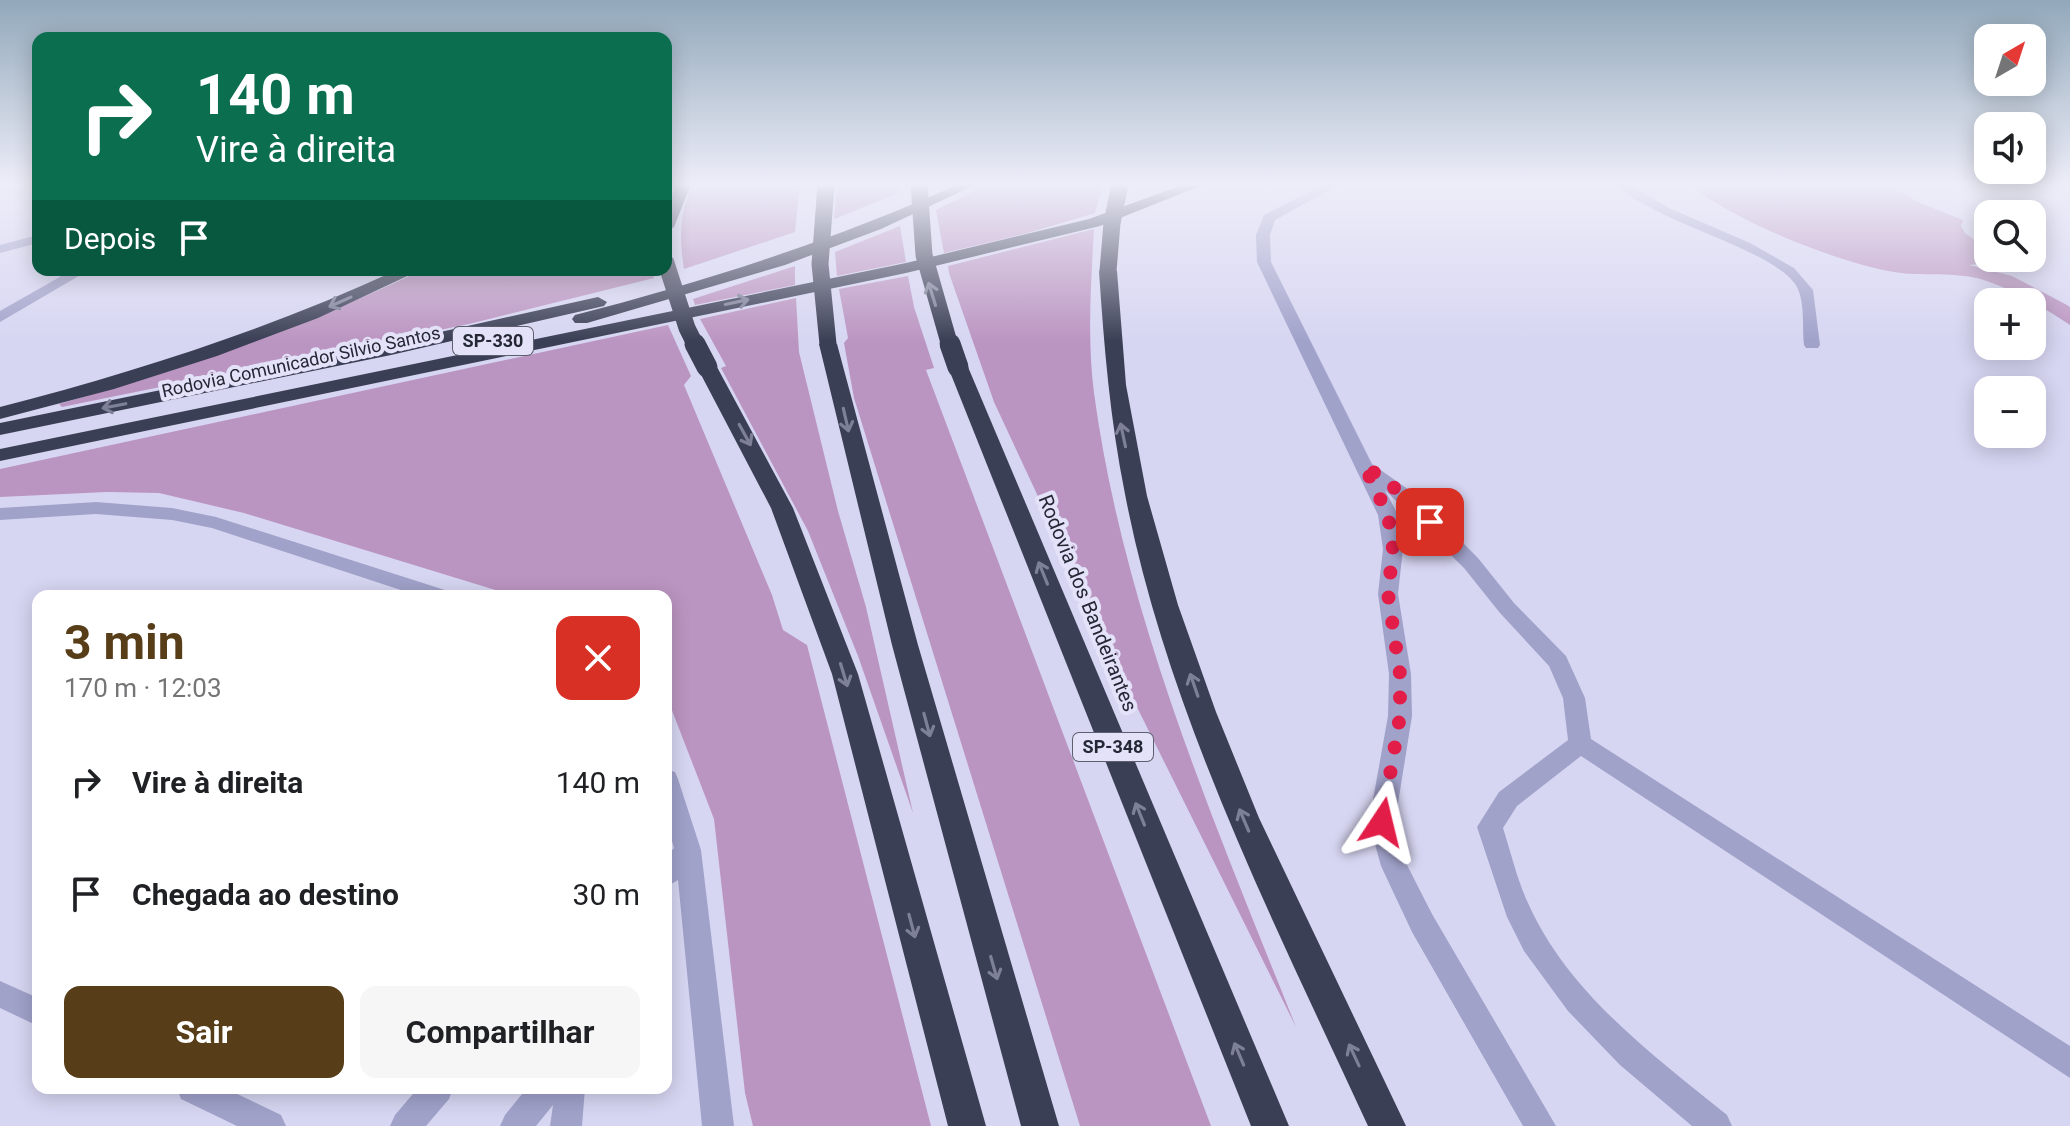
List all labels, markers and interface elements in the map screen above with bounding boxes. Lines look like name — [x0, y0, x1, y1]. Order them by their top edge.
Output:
north arrow — [1974, 24, 2046, 96]
map controls — [1974, 24, 2046, 448]
text: 140 m — [196, 62, 355, 128]
icon: right — [64, 64, 168, 168]
button: sound — [1974, 112, 2046, 184]
text: Vire à direita — [196, 129, 396, 171]
button: search — [1974, 200, 2046, 272]
icon: arrive — [172, 216, 216, 260]
text: Depois — [64, 221, 156, 256]
one-way arrow — [924, 281, 939, 307]
button: + — [1974, 288, 2046, 360]
one-way arrow — [723, 294, 749, 309]
one-way arrow — [328, 296, 353, 311]
street label: Rodovia Comunicador Silvio Santos — [160, 322, 442, 401]
road number: SP-330 — [453, 327, 533, 355]
button: − — [1974, 376, 2046, 448]
one-way arrow — [102, 399, 127, 414]
one-way arrow — [839, 407, 854, 432]
one-way arrow — [737, 423, 753, 446]
one-way arrow — [1115, 423, 1130, 448]
pin — [1396, 488, 1464, 556]
street label: Rodovia dos Bandeirantes — [1034, 491, 1142, 715]
icon: arrive — [1408, 500, 1452, 544]
one-way arrow — [1035, 561, 1049, 586]
text: 3 min — [64, 614, 185, 671]
button: close — [556, 616, 640, 700]
one-way arrow — [837, 661, 852, 687]
text: 170 m · 12:03 — [64, 673, 222, 703]
one-way arrow — [1185, 673, 1200, 698]
one-way arrow — [921, 712, 936, 738]
road number: SP-348 — [1073, 733, 1153, 761]
icon: right — [64, 760, 108, 804]
text: Vire à direita — [132, 765, 303, 800]
text: 140 m — [556, 765, 640, 800]
position arrow — [1340, 780, 1424, 864]
one-way arrow — [1132, 802, 1146, 827]
one-way arrow — [1236, 808, 1251, 833]
icon: arrive — [64, 872, 108, 916]
text: Chegada ao destino — [132, 877, 399, 912]
text: 30 m — [573, 877, 640, 912]
one-way arrow — [906, 912, 921, 938]
one-way arrow — [987, 955, 1002, 981]
button: Sair — [64, 986, 344, 1078]
button: Compartilhar — [360, 986, 640, 1078]
one-way arrow — [1231, 1042, 1246, 1067]
one-way arrow — [1346, 1044, 1361, 1068]

